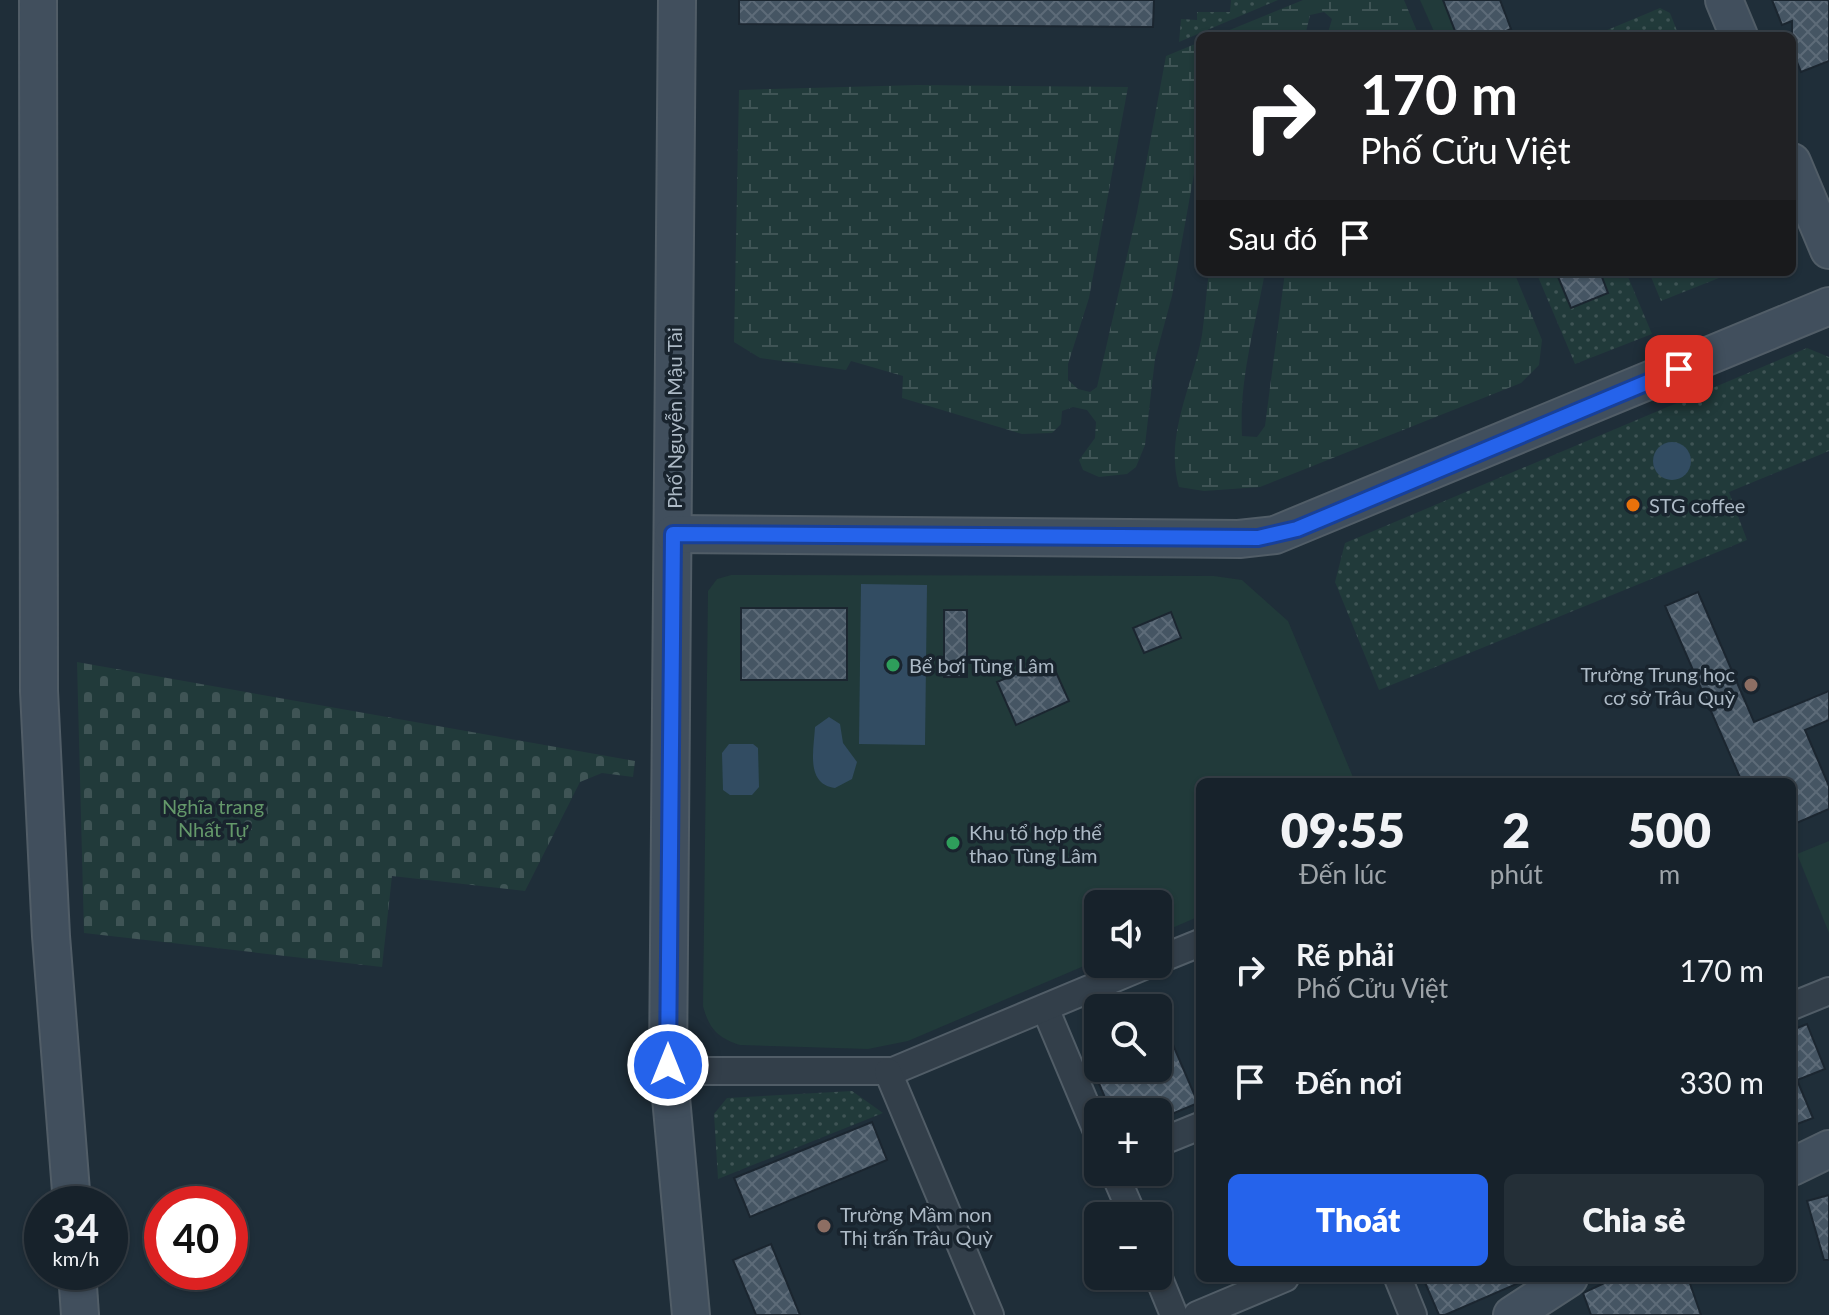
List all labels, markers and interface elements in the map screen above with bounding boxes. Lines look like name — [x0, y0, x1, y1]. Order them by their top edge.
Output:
text: 170 m — [1360, 60, 1518, 127]
icon: right — [1228, 64, 1332, 168]
text: Phố Cửu Việt — [1360, 128, 1571, 172]
icon: arrive — [1333, 216, 1377, 260]
text: Sau đó — [1228, 220, 1317, 256]
street label: Phố Nguyễn Mậu Tài — [662, 327, 686, 509]
pin — [1645, 335, 1713, 403]
icon: arrive — [1657, 347, 1701, 391]
place label: STG coffee — [1649, 493, 1745, 517]
marker: STG coffee — [1624, 496, 1642, 514]
place label: Bể bơi Tùng Lâm — [909, 653, 1054, 677]
marker: Bể bơi Tùng Lâm — [884, 656, 902, 674]
place label: Trường Trung học cơ sở Trâu Quỳ — [1580, 662, 1736, 709]
marker: Trường Trung học cơ sở Trâu Quỳ — [1742, 676, 1760, 694]
park label: Nghĩa trang Nhất Tự — [162, 794, 264, 841]
text: 09:55 — [1281, 801, 1405, 858]
text: 2 — [1502, 801, 1530, 858]
text: 500 — [1628, 801, 1711, 858]
place label: Khu tổ hợp thể thao Tùng Lâm — [969, 820, 1102, 867]
marker: Khu tổ hợp thể thao Tùng Lâm — [944, 834, 962, 852]
text: Đến lúc — [1299, 858, 1387, 890]
text: phút — [1490, 858, 1543, 890]
text: m — [1659, 858, 1680, 890]
map controls — [1084, 890, 1172, 1290]
button: sound — [1084, 890, 1172, 978]
text: Rẽ phải — [1296, 936, 1394, 972]
icon: right — [1228, 948, 1272, 992]
text: 170 m — [1679, 952, 1764, 988]
text: Phố Cửu Việt — [1296, 972, 1448, 1004]
button: search — [1084, 994, 1172, 1082]
position arrow — [626, 1023, 710, 1107]
icon: arrive — [1228, 1060, 1272, 1104]
text: Đến nơi — [1296, 1064, 1402, 1100]
text: 330 m — [1679, 1064, 1764, 1100]
button: + — [1084, 1098, 1172, 1186]
button: Thoát — [1228, 1174, 1488, 1266]
button: Chia sẻ — [1504, 1174, 1764, 1266]
speed limit sign: 40 — [144, 1186, 248, 1290]
place label: Trường Mầm non Thị trấn Trâu Quỳ — [840, 1202, 994, 1249]
button: − — [1084, 1202, 1172, 1290]
text: 34 — [53, 1204, 99, 1252]
marker: Trường Mầm non Thị trấn Trâu Quỳ — [815, 1217, 833, 1235]
text: km/h — [53, 1246, 99, 1270]

